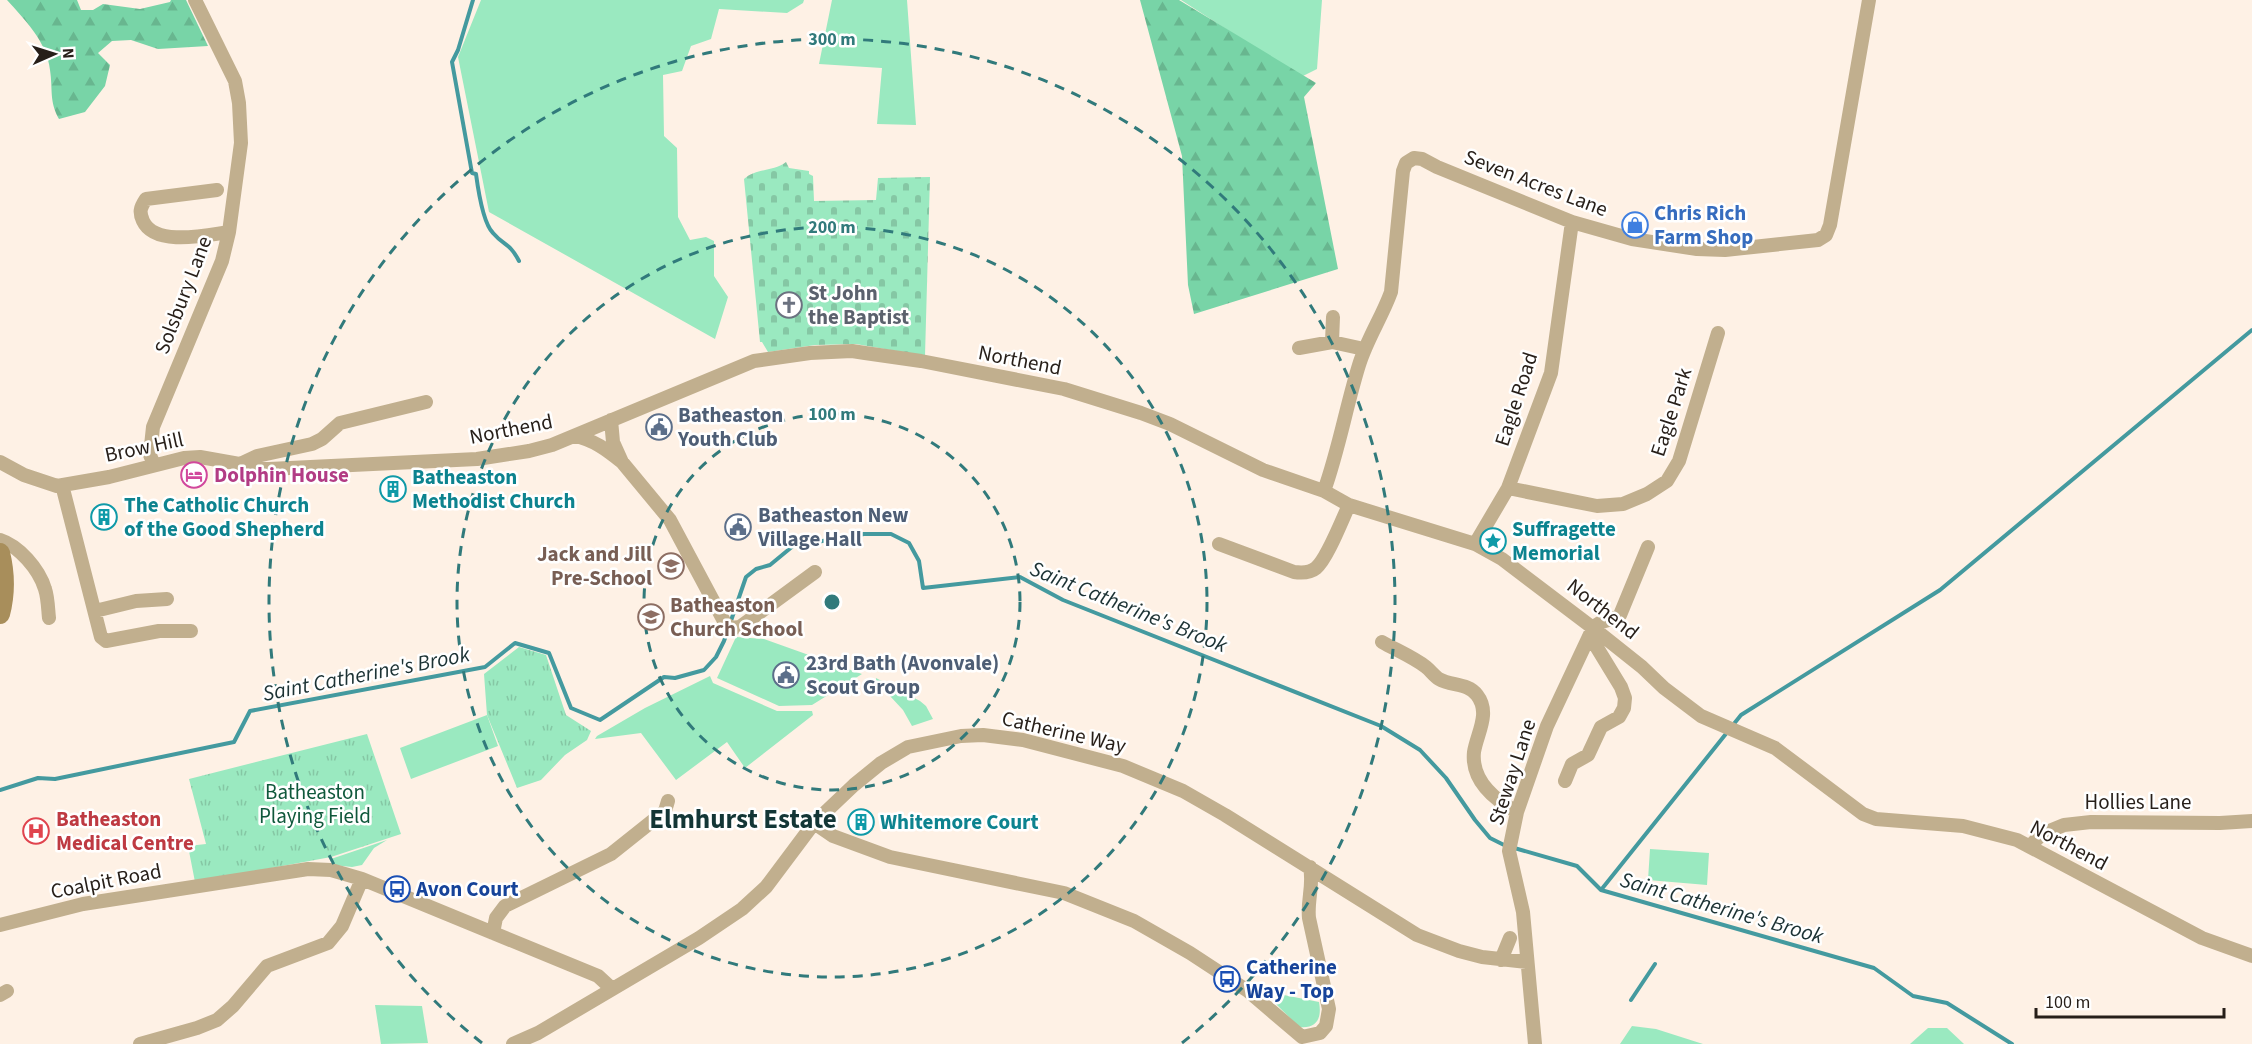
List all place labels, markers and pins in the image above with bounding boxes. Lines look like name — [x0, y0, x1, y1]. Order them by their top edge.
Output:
place label: Chris Rich Farm Shop — [1654, 198, 1753, 252]
shop icon: Chris Rich Farm Shop — [1620, 210, 1650, 240]
place label: St John the Baptist — [808, 278, 909, 332]
church icon: St John the Baptist — [774, 290, 804, 320]
place label: Batheaston Youth Club — [677, 400, 783, 454]
public building icon: Batheaston Youth Club — [644, 412, 674, 442]
hotel icon: Dolphin House — [179, 460, 209, 490]
place label: Dolphin House — [214, 460, 349, 490]
place label: Batheaston Methodist Church — [412, 462, 575, 516]
building icon: Batheaston Methodist Church — [378, 474, 408, 504]
place label: The Catholic Church of the Good Shepherd — [124, 490, 325, 544]
place label: Batheaston New Village Hall — [757, 500, 909, 554]
building icon: The Catholic Church of the Good Shepherd — [89, 502, 119, 532]
public building icon: Batheaston New Village Hall — [723, 512, 753, 542]
place label: Suffragette Memorial — [1512, 514, 1616, 568]
place icon: Suffragette Memorial — [1478, 526, 1508, 556]
place label: Jack and Jill Pre-School — [537, 539, 652, 593]
school or university icon: Jack and Jill Pre-School — [656, 551, 686, 581]
place label: Batheaston Church School — [670, 590, 803, 644]
centre of rings — [822, 592, 842, 612]
school or university icon: Batheaston Church School — [636, 602, 666, 632]
place label: 23rd Bath (Avonvale) Scout Group — [806, 648, 999, 702]
public building icon: 23rd Bath (Avonvale) Scout Group — [771, 660, 801, 690]
place label: Batheaston Medical Centre — [56, 804, 194, 858]
building icon: Whitemore Court — [846, 807, 876, 837]
place label: Whitemore Court — [880, 807, 1038, 837]
hospital icon: Batheaston Medical Centre — [21, 816, 51, 846]
bus stop icon: Avon Court — [382, 874, 412, 904]
place label: Avon Court — [415, 874, 519, 904]
place label: Catherine Way - Top — [1246, 952, 1337, 1006]
bus stop icon: Catherine Way - Top — [1212, 964, 1242, 994]

